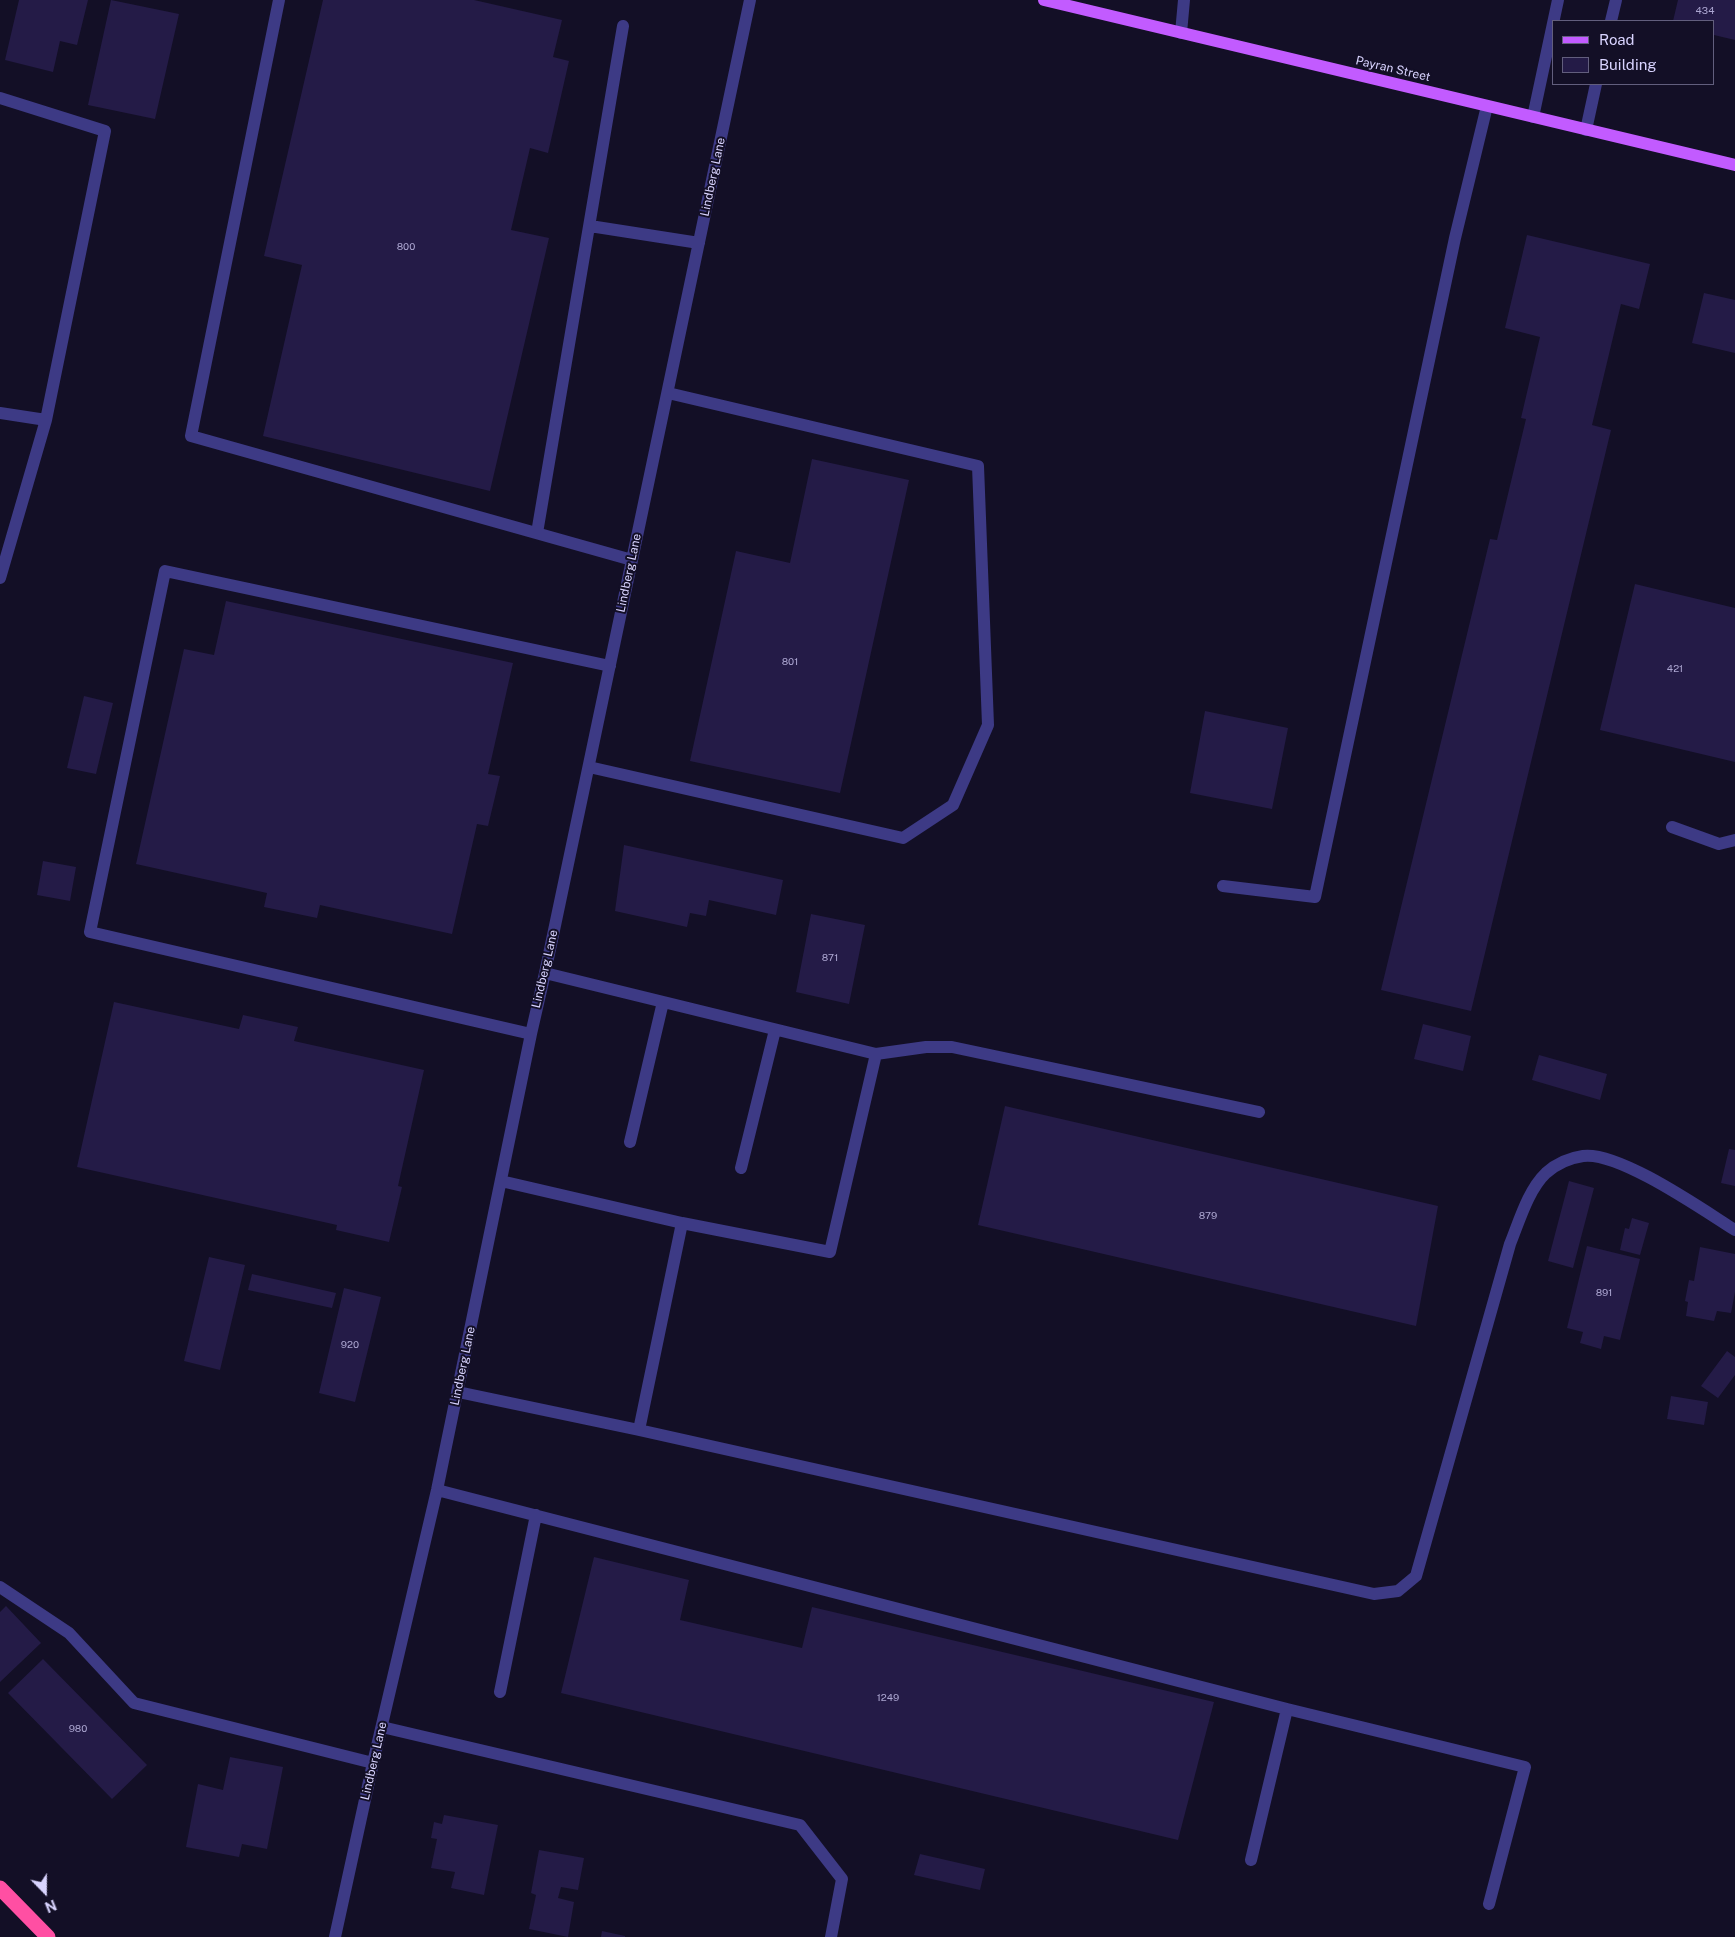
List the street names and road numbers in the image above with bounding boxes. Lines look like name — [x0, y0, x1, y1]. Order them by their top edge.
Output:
street label: Payran Street — [1354, 53, 1432, 85]
street label: Lindberg Lane — [698, 136, 728, 218]
street label: Lindberg Lane — [614, 532, 644, 614]
street label: Lindberg Lane — [529, 928, 561, 1010]
street label: Lindberg Lane — [448, 1325, 478, 1407]
street label: Lindberg Lane — [358, 1720, 390, 1802]

